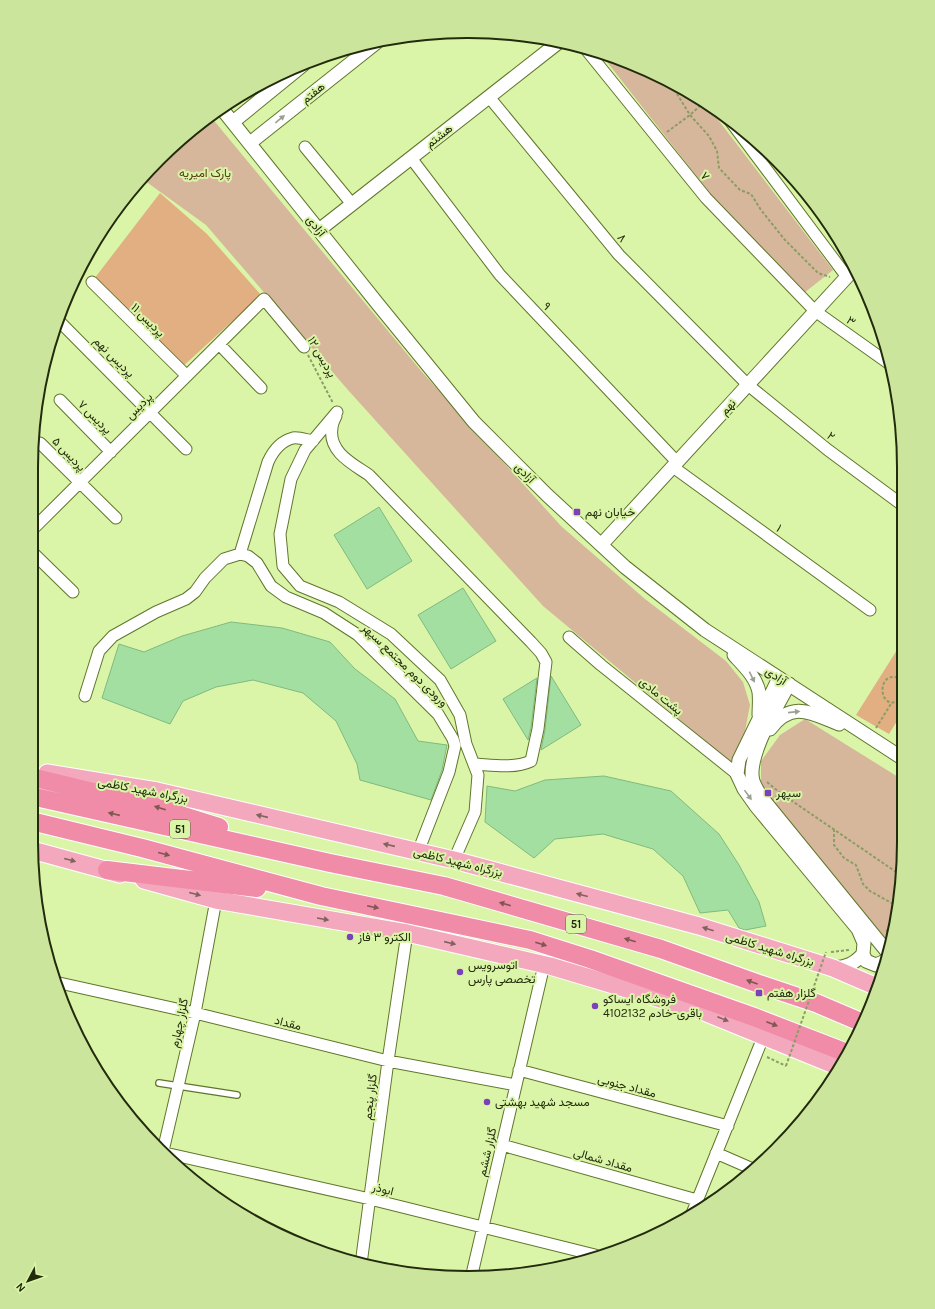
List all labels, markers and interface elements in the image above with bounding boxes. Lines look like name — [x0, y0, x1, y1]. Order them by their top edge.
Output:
street label: هفتم — [298, 79, 328, 107]
one-way arrow — [275, 115, 285, 123]
street label: هشتم — [423, 121, 456, 152]
park label: پارک امیریه — [179, 166, 231, 181]
street label: ۷ — [697, 169, 713, 183]
street label: آزادی — [303, 213, 329, 241]
street label: ۸ — [614, 231, 630, 245]
street label: ۹ — [540, 299, 554, 313]
street label: پردیس ۱۱ — [128, 300, 168, 340]
street label: ۳ — [844, 313, 858, 329]
street label: پردیس نهم — [90, 334, 137, 381]
street label: پردیس ۱۲ — [304, 334, 339, 380]
street label: پردیس — [123, 390, 156, 423]
street label: نهم — [717, 396, 740, 419]
street label: پردیس ۷ — [74, 397, 115, 438]
street label: ۲ — [824, 429, 838, 443]
street label: پردیس ۵ — [49, 434, 89, 475]
street label: آزادی — [511, 460, 539, 488]
place label: خیابان نهم — [585, 505, 635, 520]
marker: خیابان نهم — [572, 507, 582, 517]
street label: ۱ — [773, 521, 785, 535]
street label: ورودی دوم مجتمع سپهر — [357, 620, 451, 711]
street label: آزادی — [762, 664, 791, 690]
one-way arrow — [749, 672, 755, 683]
street label: پشت مادی — [636, 674, 686, 719]
one-way arrow — [788, 709, 801, 716]
street label: بزرگراه شهید کاظمی — [97, 774, 189, 807]
place label: سپهر — [775, 786, 801, 801]
marker: سپهر — [763, 788, 773, 798]
one-way arrow — [744, 790, 752, 801]
one-way arrow — [153, 805, 165, 811]
one-way arrow — [108, 811, 120, 817]
one-way arrow — [256, 812, 268, 818]
road number: 51 — [170, 820, 190, 838]
one-way arrow — [382, 842, 395, 848]
street label: بزرگراه شهید کاظمی — [412, 844, 504, 881]
one-way arrow — [158, 851, 170, 857]
one-way arrow — [64, 857, 76, 863]
one-way arrow — [189, 891, 201, 897]
one-way arrow — [576, 892, 588, 898]
one-way arrow — [498, 900, 511, 906]
one-way arrow — [367, 905, 379, 911]
road number: 51 — [566, 915, 586, 933]
one-way arrow — [317, 916, 329, 922]
one-way arrow — [701, 926, 713, 932]
street label: بزرگراه شهید کاظمی — [724, 929, 816, 970]
place label: الکترو ۳ فاز — [357, 930, 411, 945]
marker: الکترو ۳ فاز — [345, 932, 355, 942]
one-way arrow — [623, 936, 636, 942]
one-way arrow — [444, 941, 457, 947]
one-way arrow — [536, 941, 548, 947]
place label: اتوسرویس تخصصی پارس — [468, 958, 536, 987]
marker: اتوسرویس تخصصی پارس — [455, 967, 465, 977]
one-way arrow — [746, 979, 758, 985]
place label: گلزار هفتم — [767, 986, 816, 1001]
marker: گلزار هفتم — [754, 988, 764, 998]
place label: فروشگاه ایساکو باقری-خادم 4102132 — [603, 992, 702, 1021]
street label: گلزار چهارم — [167, 997, 192, 1049]
marker: فروشگاه ایساکو باقری-خادم 4102132 — [590, 1001, 600, 1011]
street label: مقداد — [273, 1013, 303, 1033]
one-way arrow — [717, 1016, 729, 1022]
one-way arrow — [766, 1022, 778, 1028]
street label: مقداد جنوبی — [596, 1071, 658, 1101]
street label: گلزار پنجم — [360, 1073, 381, 1121]
place label: مسجد شهید بهشتی — [495, 1095, 590, 1110]
marker: مسجد شهید بهشتی — [482, 1097, 492, 1107]
street label: گلزار ششم — [475, 1126, 500, 1178]
street label: مقداد شمالی — [572, 1145, 634, 1176]
street label: ابوذر — [370, 1179, 395, 1199]
north arrow — [8, 1261, 48, 1301]
text: N — [13, 1280, 28, 1294]

